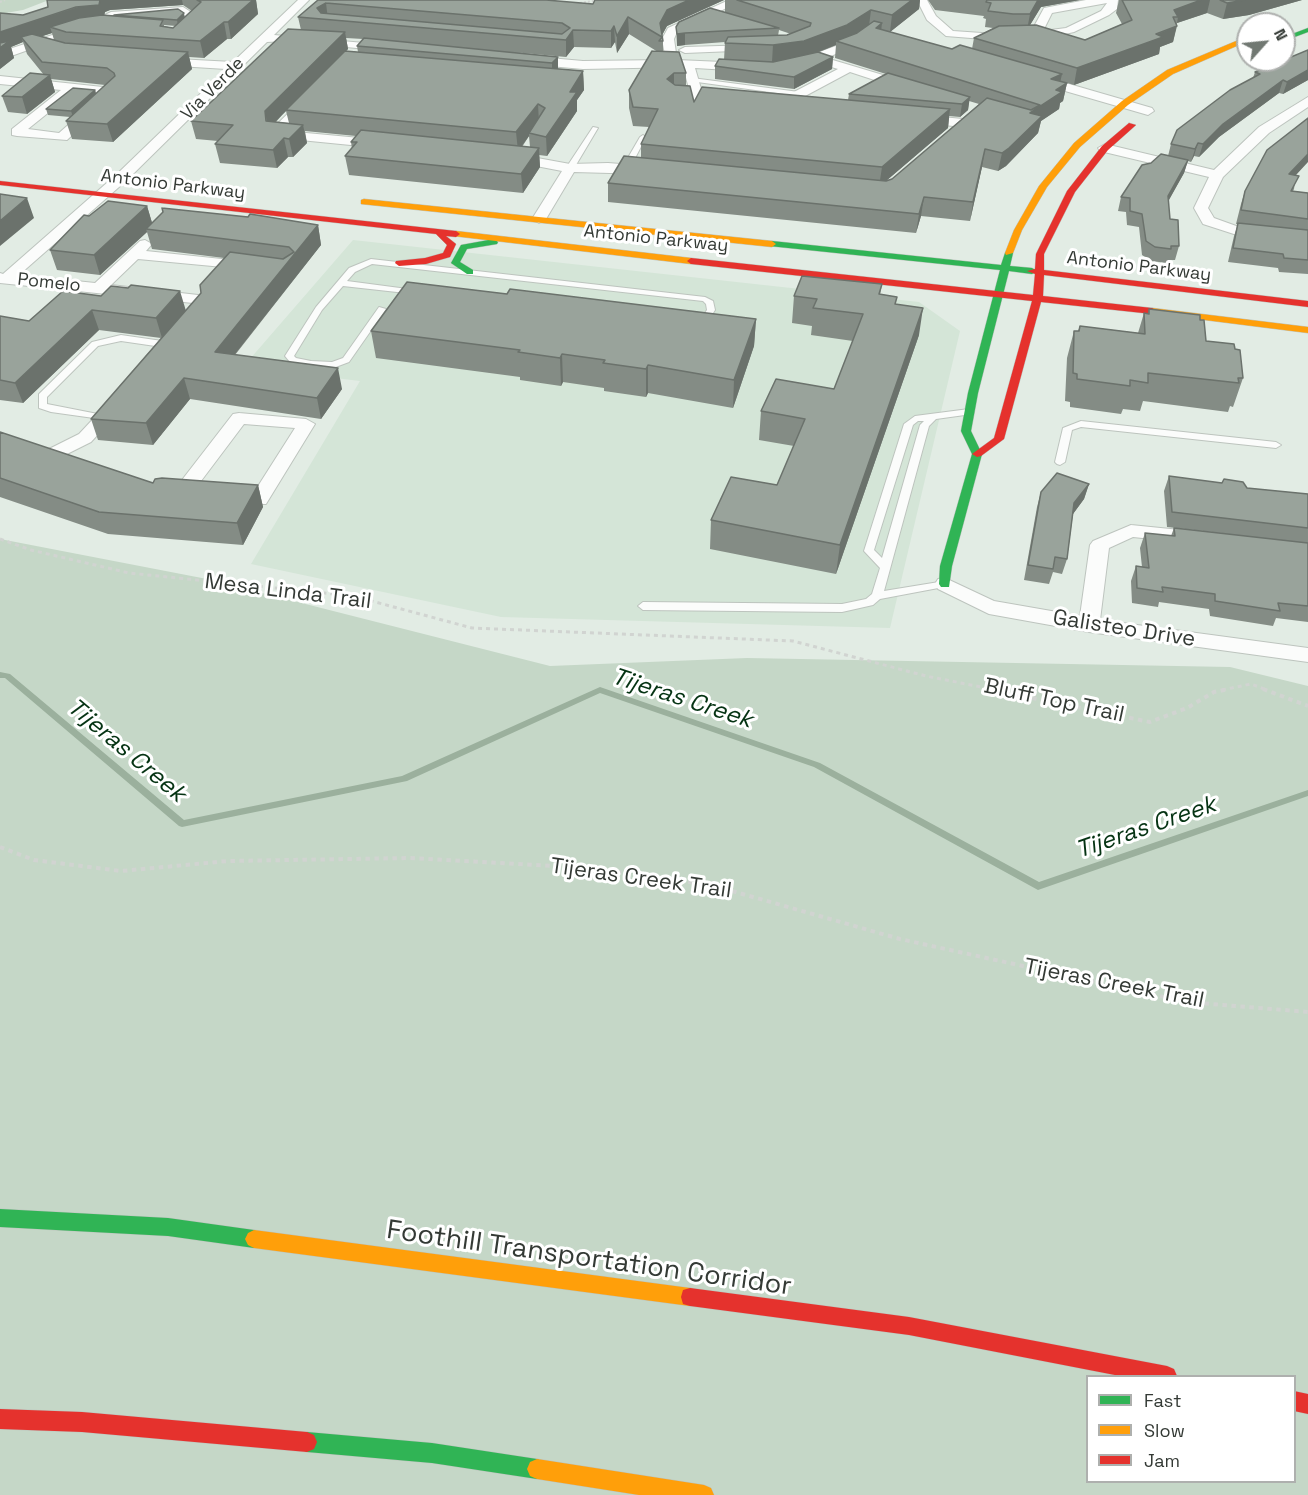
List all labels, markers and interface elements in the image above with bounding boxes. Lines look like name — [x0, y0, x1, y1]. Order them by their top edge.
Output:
north arrow — [1236, 12, 1296, 72]
text: N — [1269, 25, 1292, 44]
street label: Via Verde — [177, 53, 249, 125]
street label: Antonio Parkway — [100, 165, 246, 205]
street label: Antonio Parkway — [583, 221, 729, 257]
street label: Antonio Parkway — [1066, 247, 1212, 287]
street label: Pomelo — [16, 269, 82, 297]
street label: Mesa Linda Trail — [203, 569, 373, 615]
street label: Galisteo Drive — [1051, 605, 1197, 653]
water label: Tijeras Creek — [608, 663, 756, 735]
street label: Bluff Top Trail — [982, 673, 1126, 729]
water label: Tijeras Creek — [61, 693, 191, 809]
water label: Tijeras Creek — [1072, 791, 1220, 865]
street label: Tijeras Creek Trail — [549, 853, 733, 905]
street label: Tijeras Creek Trail — [1022, 954, 1206, 1014]
street label: Foothill Transportation Corridor — [384, 1215, 794, 1303]
legend — [1086, 1375, 1296, 1483]
text: Fast — [1144, 1389, 1181, 1412]
text: Slow — [1144, 1419, 1185, 1442]
text: Jam — [1144, 1449, 1180, 1472]

